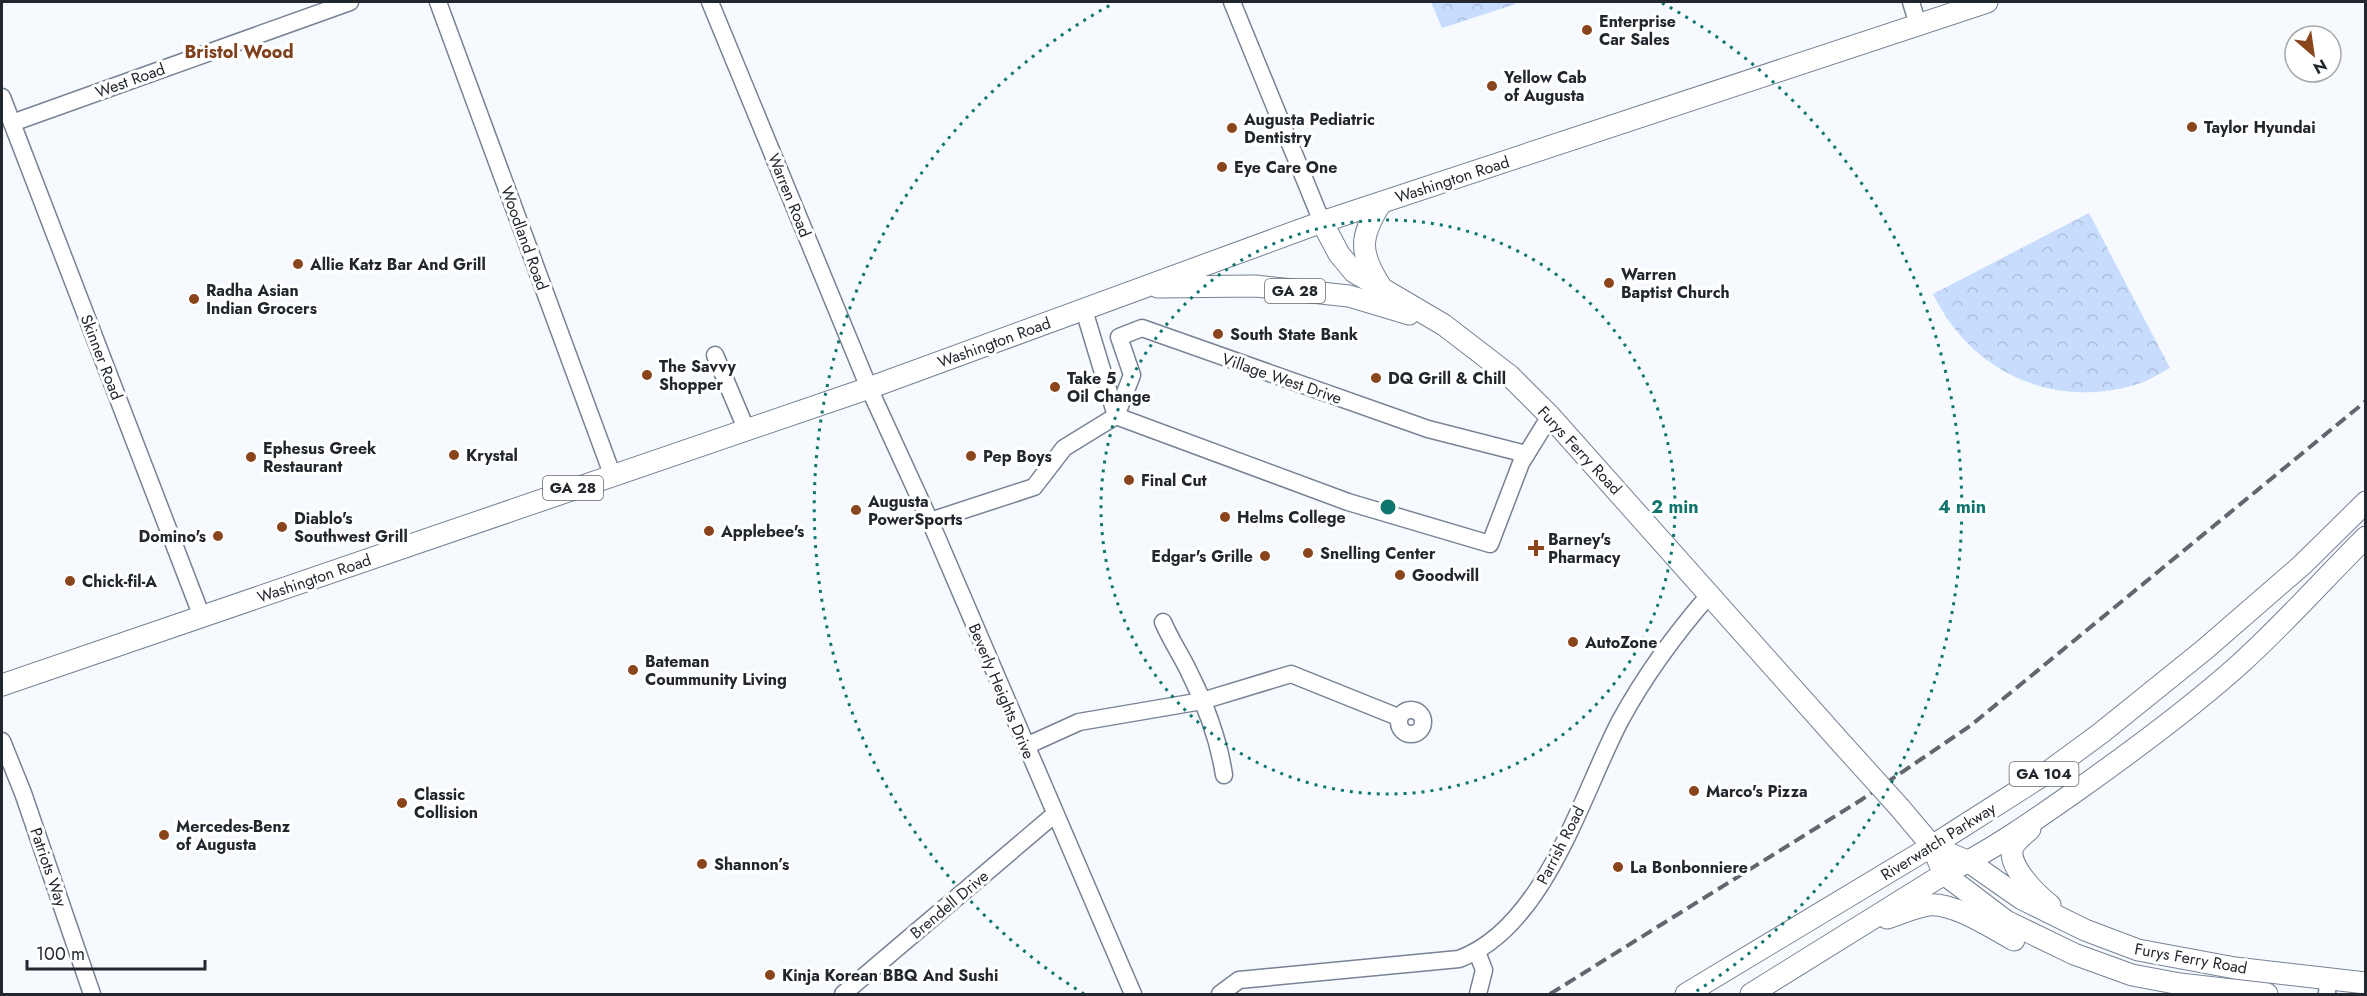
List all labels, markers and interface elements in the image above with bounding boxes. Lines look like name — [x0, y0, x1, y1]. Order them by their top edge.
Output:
place label: Enterprise Car Sales — [1599, 10, 1676, 51]
marker: Enterprise Car Sales — [1580, 23, 1594, 37]
north arrow — [2283, 24, 2343, 84]
district label: Bristol Wood — [184, 39, 294, 65]
text: N — [2309, 54, 2331, 80]
street label: West Road — [92, 57, 168, 104]
place label: Yellow Cab of Augusta — [1503, 66, 1587, 107]
marker: Yellow Cab of Augusta — [1485, 79, 1499, 93]
place label: Augusta Pediatric Dentistry — [1243, 108, 1375, 149]
place label: Taylor Hyundai — [2204, 116, 2316, 139]
marker: Taylor Hyundai — [2185, 120, 2199, 134]
marker: Augusta Pediatric Dentistry — [1225, 121, 1239, 135]
street label: Warren Road — [762, 150, 817, 241]
street label: Washington Road — [1392, 150, 1512, 209]
place label: Eye Care One — [1234, 156, 1337, 179]
marker: Eye Care One — [1215, 160, 1229, 174]
street label: Woodland Road — [495, 183, 554, 293]
place label: Allie Katz Bar And Grill — [309, 253, 486, 276]
marker: Allie Katz Bar And Grill — [291, 257, 305, 271]
place label: Warren Baptist Church — [1621, 263, 1730, 304]
marker: Warren Baptist Church — [1602, 276, 1616, 290]
place label: Radha Asian Indian Grocers — [206, 279, 317, 320]
road number: GA 28 — [1265, 279, 1325, 303]
marker: Radha Asian Indian Grocers — [187, 292, 201, 306]
street label: Skinner Road — [75, 311, 128, 403]
street label: Washington Road — [934, 311, 1054, 374]
place label: South State Bank — [1230, 323, 1359, 346]
marker: South State Bank — [1211, 327, 1225, 341]
street label: Village West Drive — [1219, 347, 1345, 410]
place label: The Savvy Shopper — [659, 355, 736, 396]
place label: Take 5 Oil Change — [1067, 367, 1151, 408]
place label: DQ Grill & Chill — [1388, 367, 1506, 390]
marker: The Savvy Shopper — [640, 368, 654, 382]
marker: DQ Grill & Chill — [1369, 371, 1383, 385]
marker: Take 5 Oil Change — [1048, 380, 1062, 394]
street label: Furys Ferry Road — [1532, 401, 1627, 500]
place label: Ephesus Greek Restaurant — [263, 437, 377, 478]
place label: Krystal — [466, 444, 518, 467]
place label: Pep Boys — [983, 445, 1052, 468]
marker: Krystal — [447, 448, 461, 462]
marker: Pep Boys — [964, 449, 978, 463]
marker: Ephesus Greek Restaurant — [244, 450, 258, 464]
place label: Final Cut — [1141, 469, 1208, 492]
marker: Final Cut — [1122, 473, 1136, 487]
road number: GA 28 — [543, 476, 603, 500]
place label: Augusta PowerSports — [867, 490, 963, 531]
text: 2 min — [1651, 494, 1699, 520]
text: 4 min — [1938, 494, 1986, 520]
centre of rings — [1378, 497, 1398, 517]
marker: Augusta PowerSports — [849, 503, 863, 517]
place label: Helms College — [1237, 506, 1346, 529]
place label: Diablo's Southwest Grill — [294, 507, 408, 548]
marker: Helms College — [1218, 510, 1232, 524]
marker: Diablo's Southwest Grill — [275, 520, 289, 534]
place label: Applebee's — [720, 520, 804, 543]
marker: Applebee's — [702, 524, 716, 538]
place label: Domino's — [139, 525, 206, 548]
place label: Barney's Pharmacy — [1548, 528, 1621, 569]
marker: Domino's — [211, 529, 225, 543]
marker: Barney's Pharmacy — [1529, 541, 1543, 555]
place label: Snelling Center — [1320, 542, 1436, 565]
place label: Edgar's Grille — [1151, 545, 1253, 568]
marker: Snelling Center — [1301, 546, 1315, 560]
street label: Washington Road — [254, 548, 374, 609]
marker: Edgar's Grille — [1258, 549, 1272, 563]
place label: Goodwill — [1412, 564, 1479, 587]
marker: Goodwill — [1393, 568, 1407, 582]
place label: Chick-fil-A — [82, 570, 157, 593]
marker: Chick-fil-A — [63, 574, 77, 588]
street label: Beverly Heights Drive — [963, 620, 1040, 762]
place label: AutoZone — [1584, 631, 1657, 654]
marker: AutoZone — [1566, 635, 1580, 649]
place label: Bateman Coummunity Living — [645, 650, 787, 691]
marker: Bateman Coummunity Living — [626, 663, 640, 677]
road number: GA 104 — [2010, 762, 2078, 786]
place label: Marco's Pizza — [1706, 780, 1808, 803]
place label: Classic Collision — [414, 783, 478, 824]
marker: Marco's Pizza — [1687, 784, 1701, 798]
marker: Classic Collision — [395, 796, 409, 810]
street label: Riverwatch Parkway — [1876, 796, 2001, 886]
street label: Parrish Road — [1531, 802, 1590, 888]
place label: Mercedes-Benz of Augusta — [176, 815, 291, 856]
street label: Patriots Way — [24, 825, 73, 911]
marker: Mercedes-Benz of Augusta — [157, 828, 171, 842]
place label: Shannon’s — [714, 853, 789, 876]
place label: La Bonbonniere — [1630, 856, 1748, 879]
marker: Shannon’s — [695, 857, 709, 871]
marker: La Bonbonniere — [1611, 860, 1625, 874]
street label: Brendell Drive — [905, 865, 993, 944]
scale bar — [27, 933, 206, 971]
street label: Furys Ferry Road — [2133, 937, 2249, 980]
text: 100 m — [36, 941, 85, 967]
place label: Kinja Korean BBQ And Sushi — [782, 964, 998, 987]
marker: Kinja Korean BBQ And Sushi — [763, 968, 777, 982]

